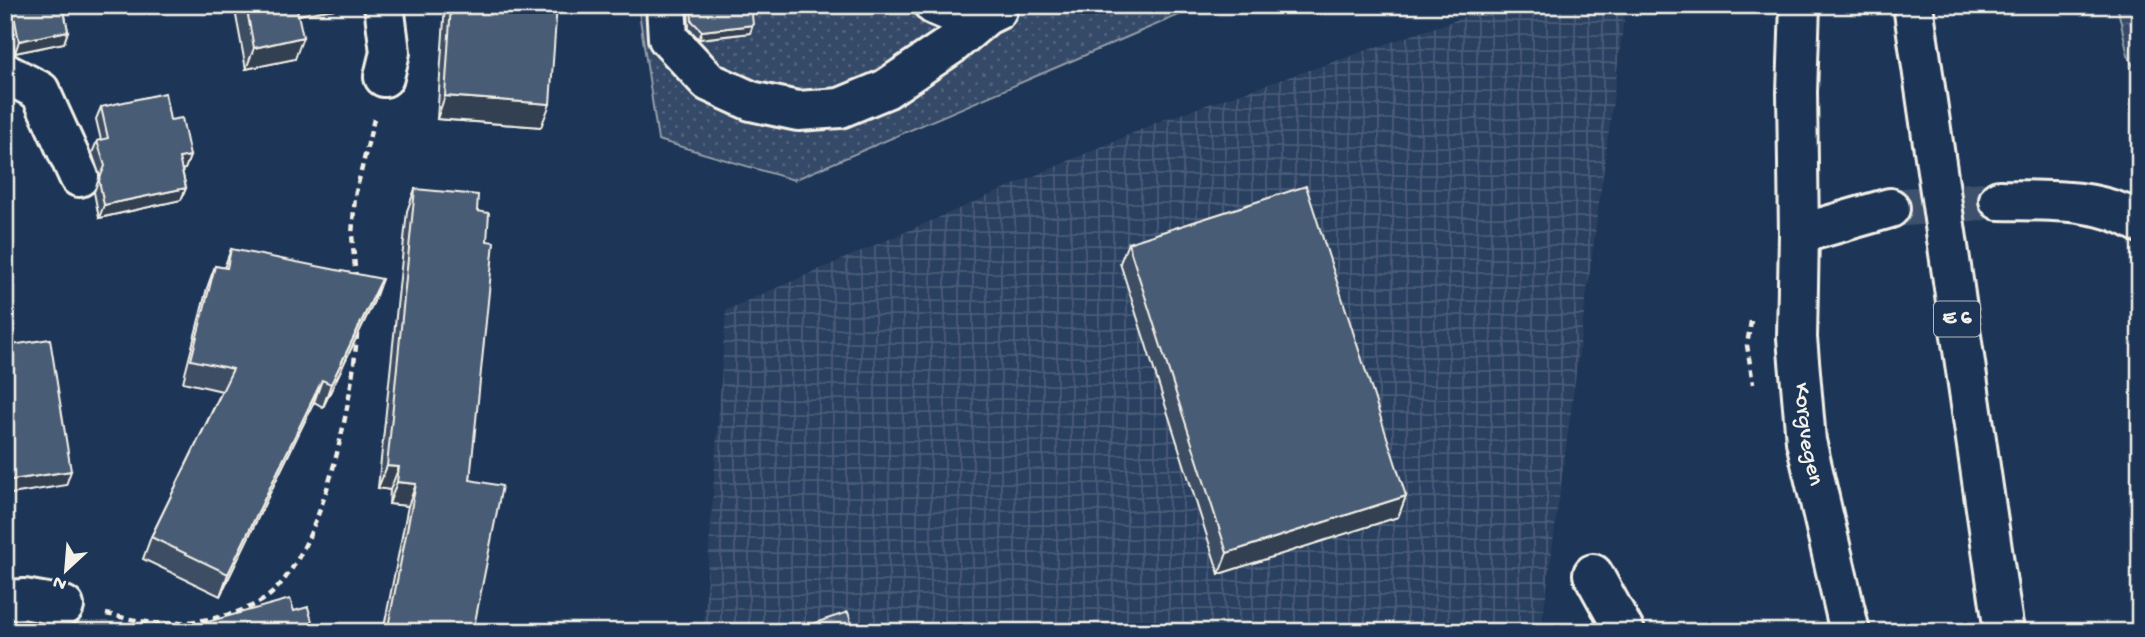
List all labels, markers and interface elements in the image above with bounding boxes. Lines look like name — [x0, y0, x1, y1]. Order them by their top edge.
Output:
road number: E 6 — [1934, 302, 1980, 336]
street label: Korgvegen — [1787, 382, 1829, 488]
north arrow — [32, 536, 102, 606]
text: N — [49, 569, 71, 595]

